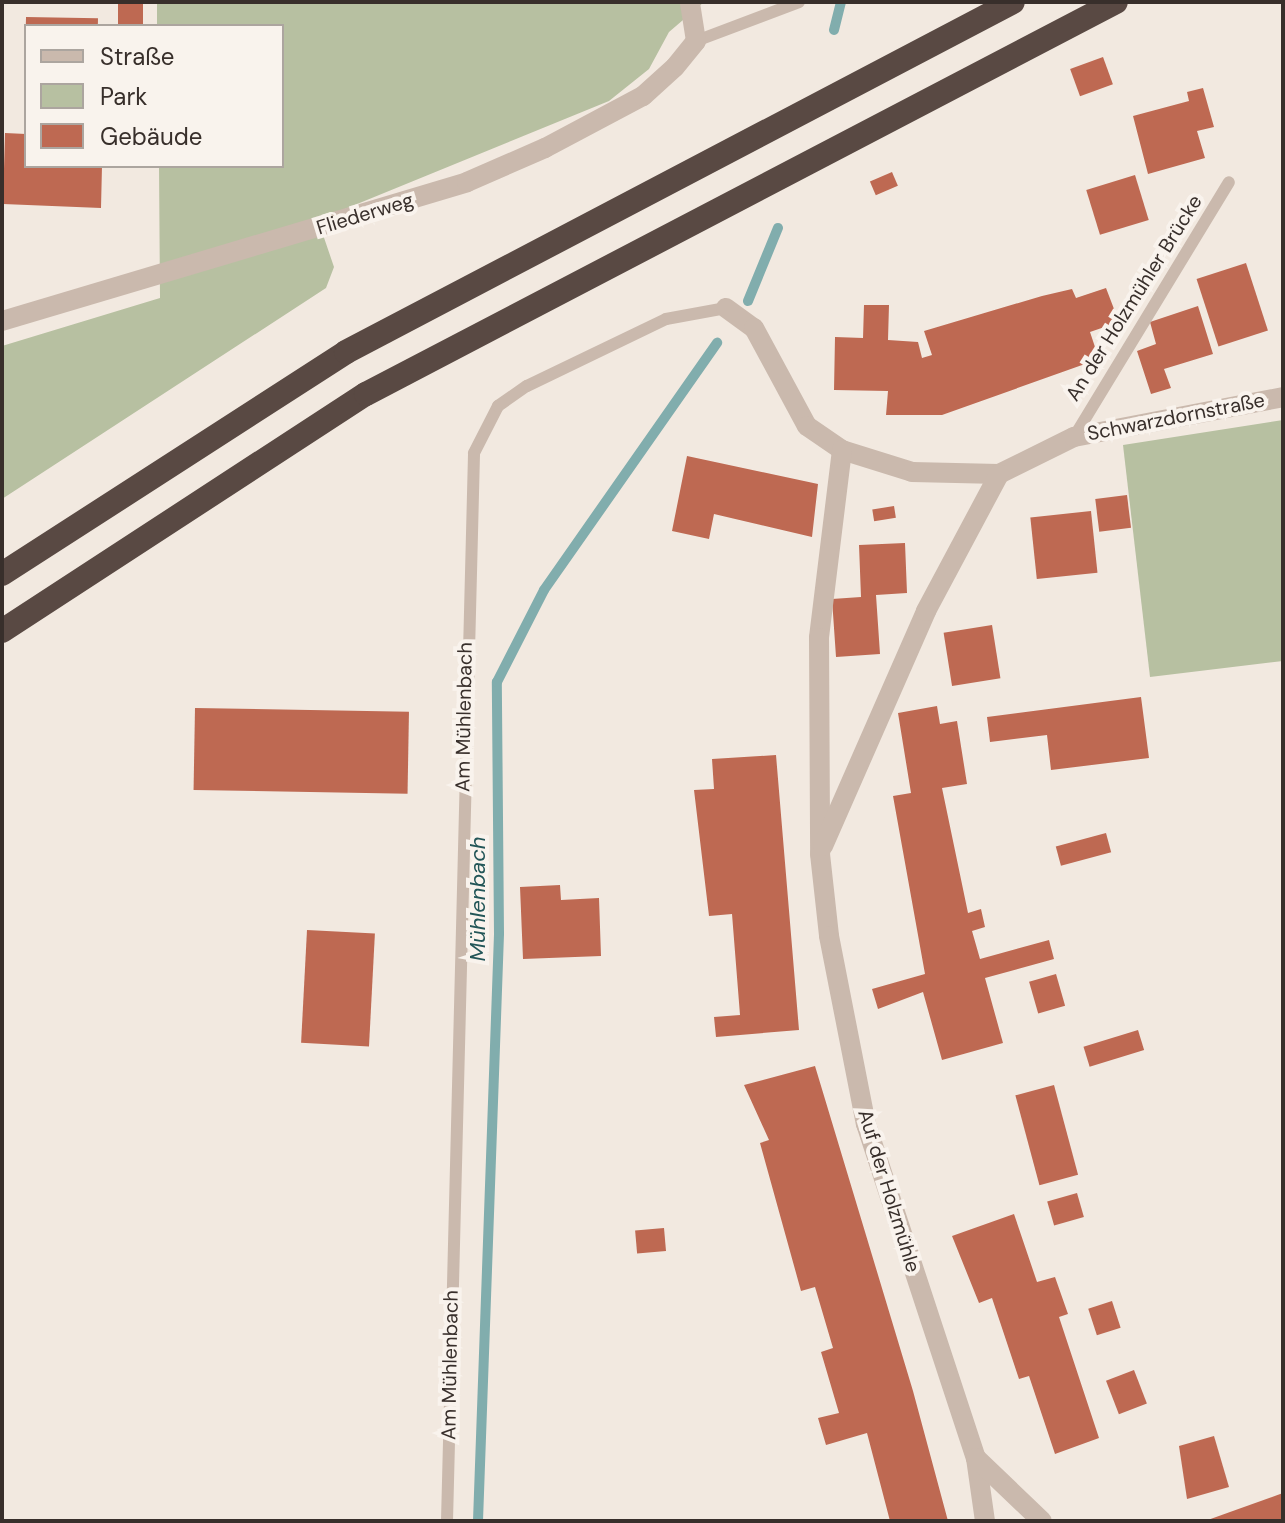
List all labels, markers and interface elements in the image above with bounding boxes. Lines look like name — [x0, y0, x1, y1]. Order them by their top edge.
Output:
legend — [24, 24, 284, 168]
text: Straße — [100, 41, 174, 72]
text: Park — [100, 81, 147, 112]
text: Gebäude — [100, 121, 202, 152]
street label: Fliederweg — [314, 188, 416, 240]
street label: An der Holzmühler Brücke — [1061, 191, 1207, 405]
street label: Schwarzdornstraße — [1085, 388, 1267, 446]
street label: Am Mühlenbach — [451, 642, 477, 792]
water label: Mühlenbach — [465, 836, 491, 962]
street label: Auf der Holzmühle — [853, 1107, 925, 1275]
street label: Am Mühlenbach — [437, 1290, 463, 1440]

